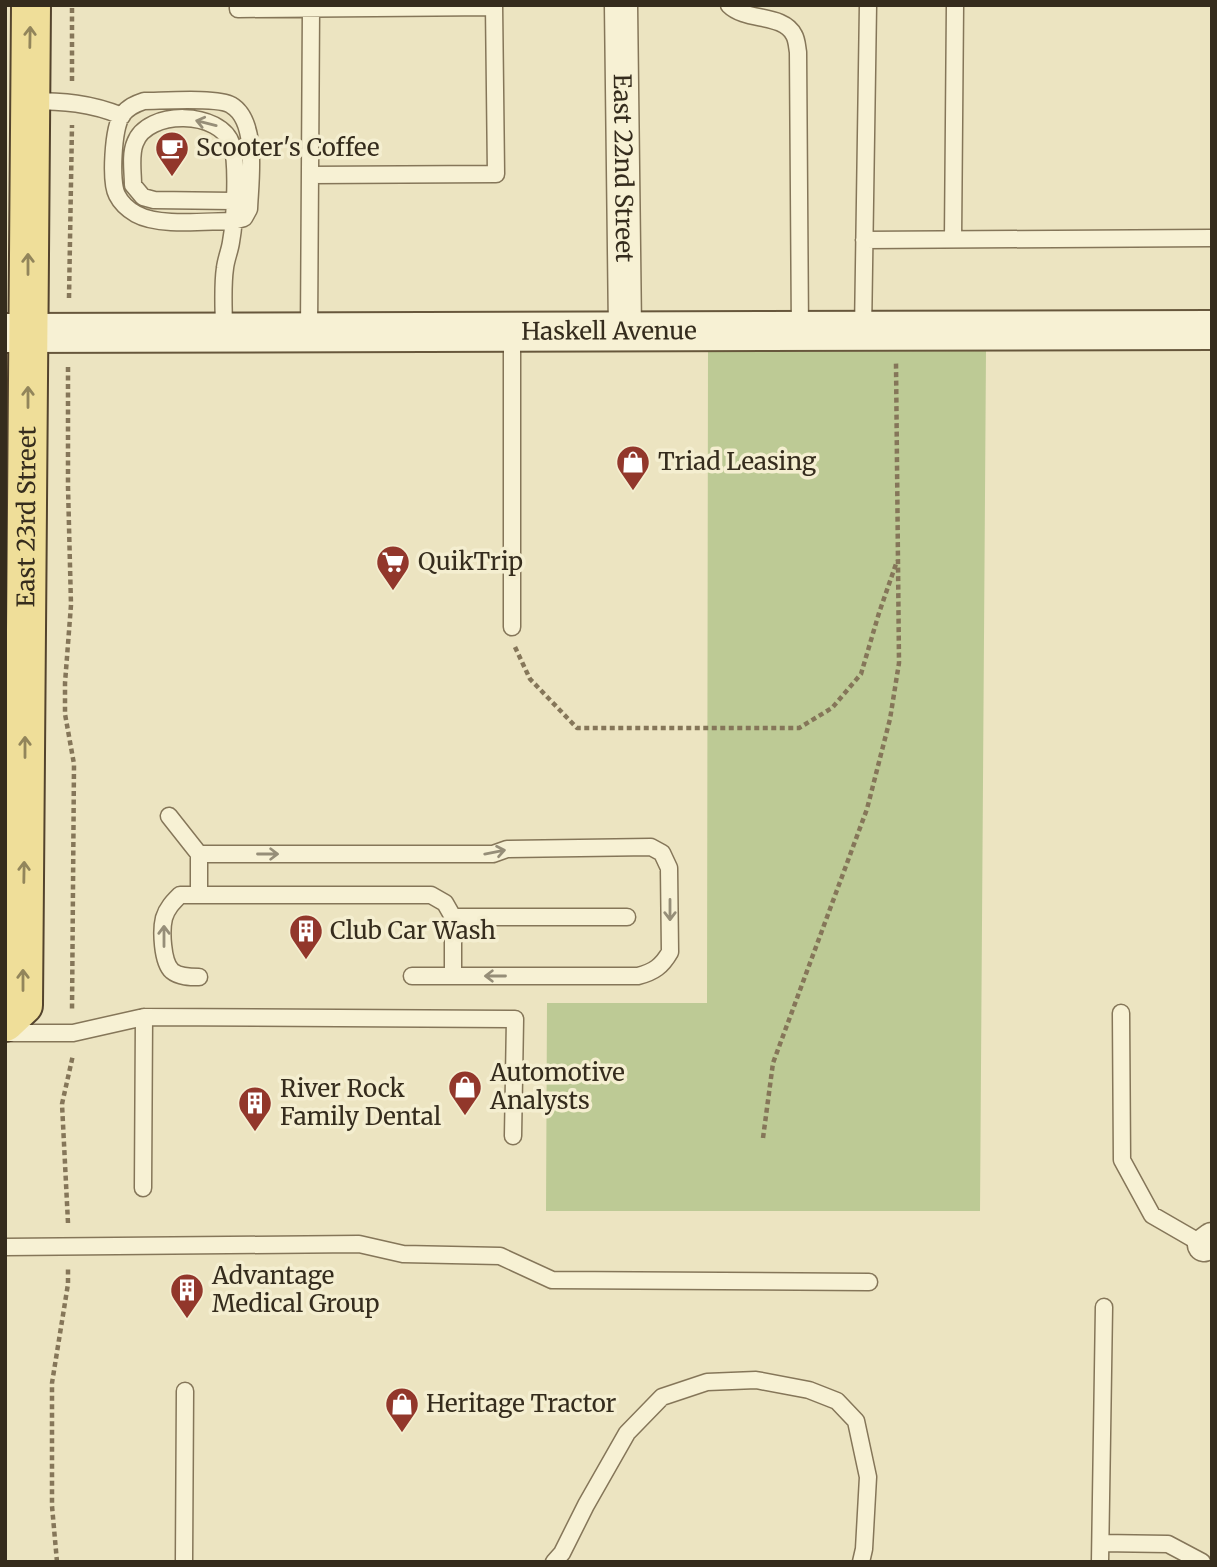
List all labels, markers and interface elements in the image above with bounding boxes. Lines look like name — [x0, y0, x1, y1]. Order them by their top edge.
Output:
one-way arrow — [23, 26, 37, 49]
street label: East 22nd Street — [607, 73, 640, 263]
one-way arrow — [195, 116, 217, 129]
cafe icon: Scooter's Coffee — [153, 129, 191, 178]
place label: Scooter's Coffee — [196, 132, 379, 163]
one-way arrow — [22, 253, 35, 276]
street label: Haskell Avenue — [521, 315, 697, 347]
one-way arrow — [21, 386, 34, 409]
street label: East 23rd Street — [10, 425, 43, 608]
shop icon: Triad Leasing — [614, 443, 652, 492]
place label: Triad Leasing — [658, 446, 817, 477]
supermarket icon: QuikTrip — [374, 543, 412, 592]
place label: QuikTrip — [418, 546, 523, 577]
one-way arrow — [18, 736, 32, 759]
one-way arrow — [483, 844, 506, 858]
one-way arrow — [256, 847, 279, 861]
one-way arrow — [17, 861, 31, 884]
one-way arrow — [663, 898, 677, 921]
building icon: Club Car Wash — [287, 912, 325, 961]
place label: Club Car Wash — [330, 915, 496, 946]
one-way arrow — [157, 925, 171, 948]
one-way arrow — [16, 968, 30, 991]
one-way arrow — [484, 969, 507, 983]
place label: Automotive Analysts — [489, 1057, 625, 1116]
shop icon: Automotive Analysts — [446, 1068, 484, 1117]
place label: River Rock Family Dental — [280, 1073, 441, 1132]
building icon: River Rock Family Dental — [236, 1084, 274, 1133]
place label: Advantage Medical Group — [211, 1260, 380, 1319]
building icon: Advantage Medical Group — [168, 1271, 206, 1320]
shop icon: Heritage Tractor — [383, 1385, 421, 1434]
place label: Heritage Tractor — [426, 1388, 617, 1419]

